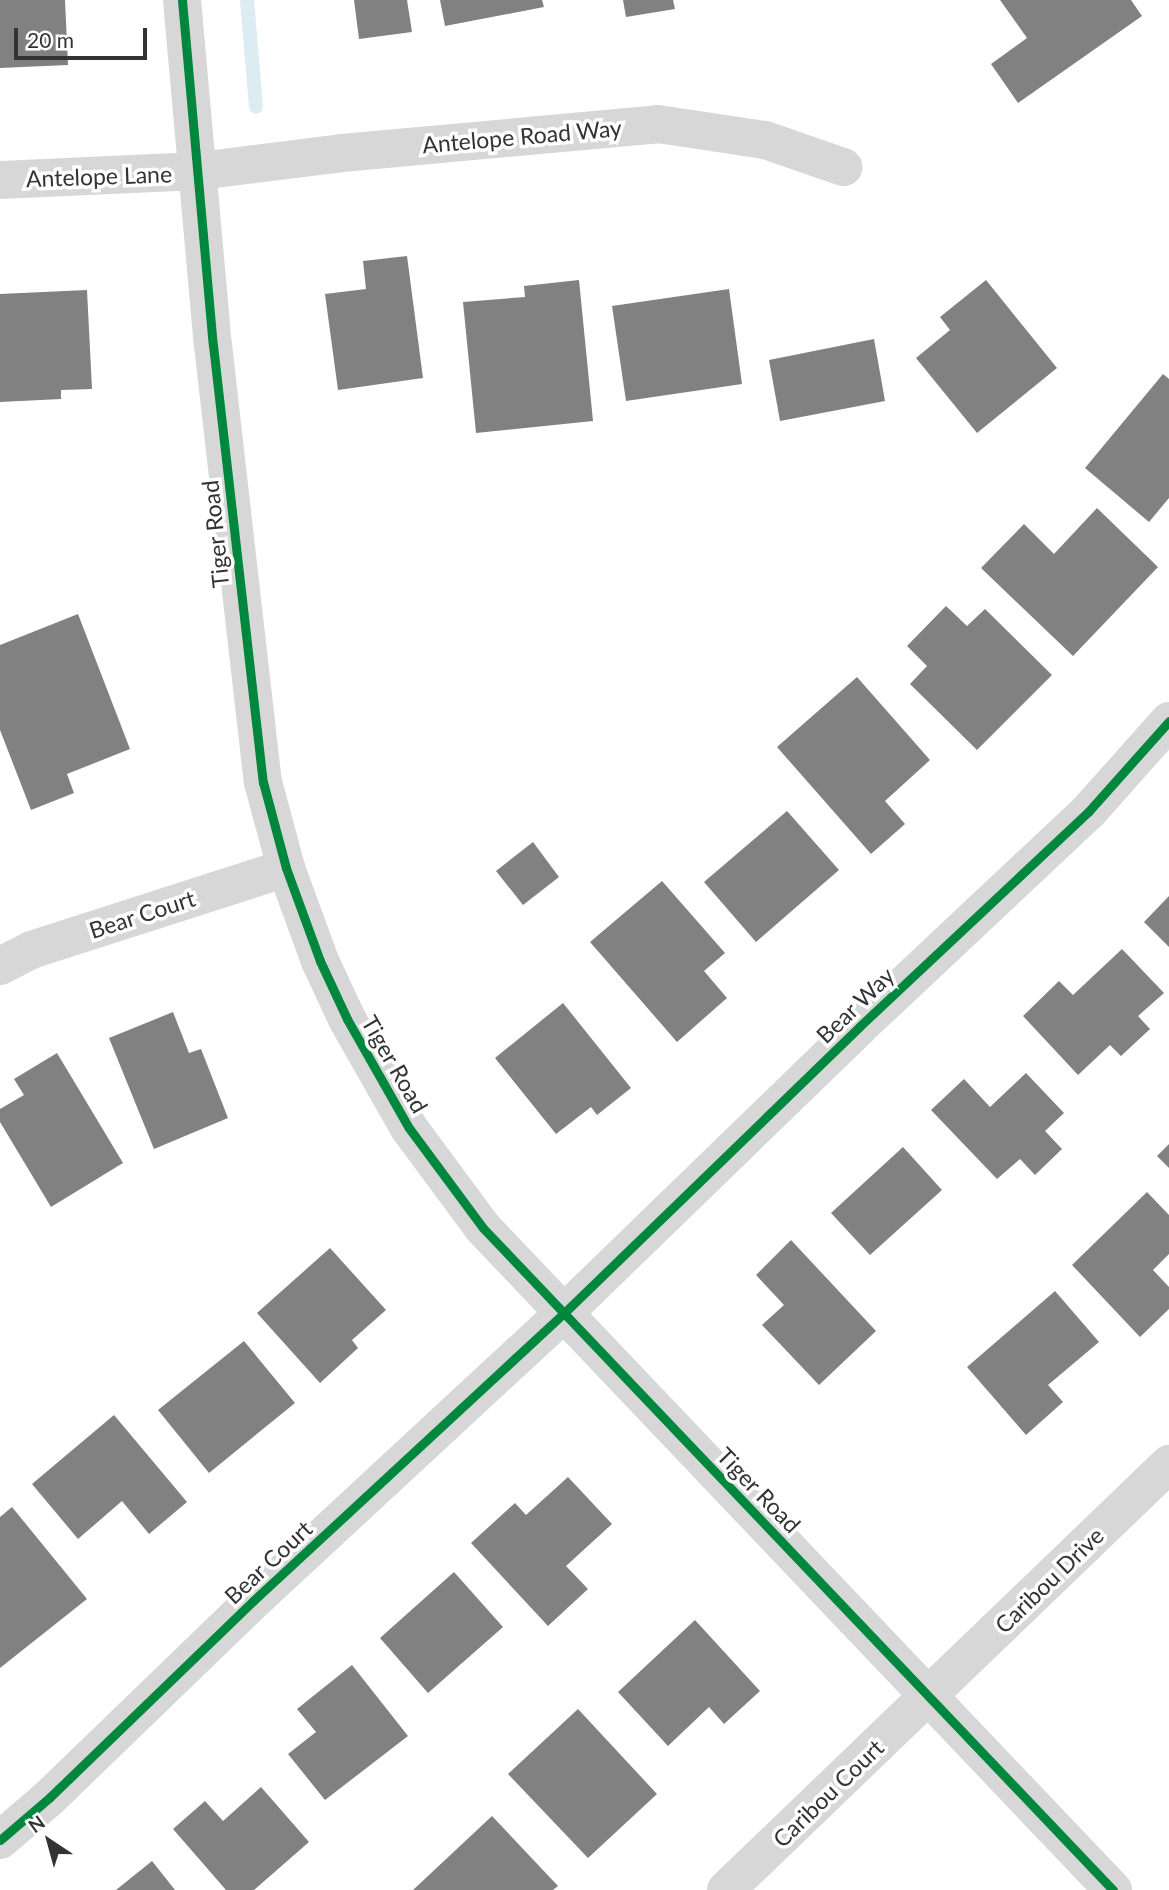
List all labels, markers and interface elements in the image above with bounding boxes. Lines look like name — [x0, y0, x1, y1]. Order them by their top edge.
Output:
scale bar — [18, 14, 150, 58]
text: 20 m — [27, 27, 74, 52]
street label: Antelope Road Way — [421, 114, 623, 158]
street label: Antelope Lane — [25, 160, 173, 192]
street label: Tiger Road — [196, 479, 234, 589]
street label: Bear Court — [85, 884, 199, 944]
street label: Bear Way — [810, 961, 900, 1049]
street label: Tiger Road — [356, 1010, 434, 1118]
street label: Tiger Road — [711, 1441, 807, 1539]
street label: Bear Court — [218, 1514, 318, 1610]
street label: Caribou Drive — [989, 1521, 1109, 1639]
street label: Caribou Court — [767, 1733, 889, 1853]
north arrow — [14, 1806, 84, 1876]
text: N — [24, 1810, 49, 1837]

